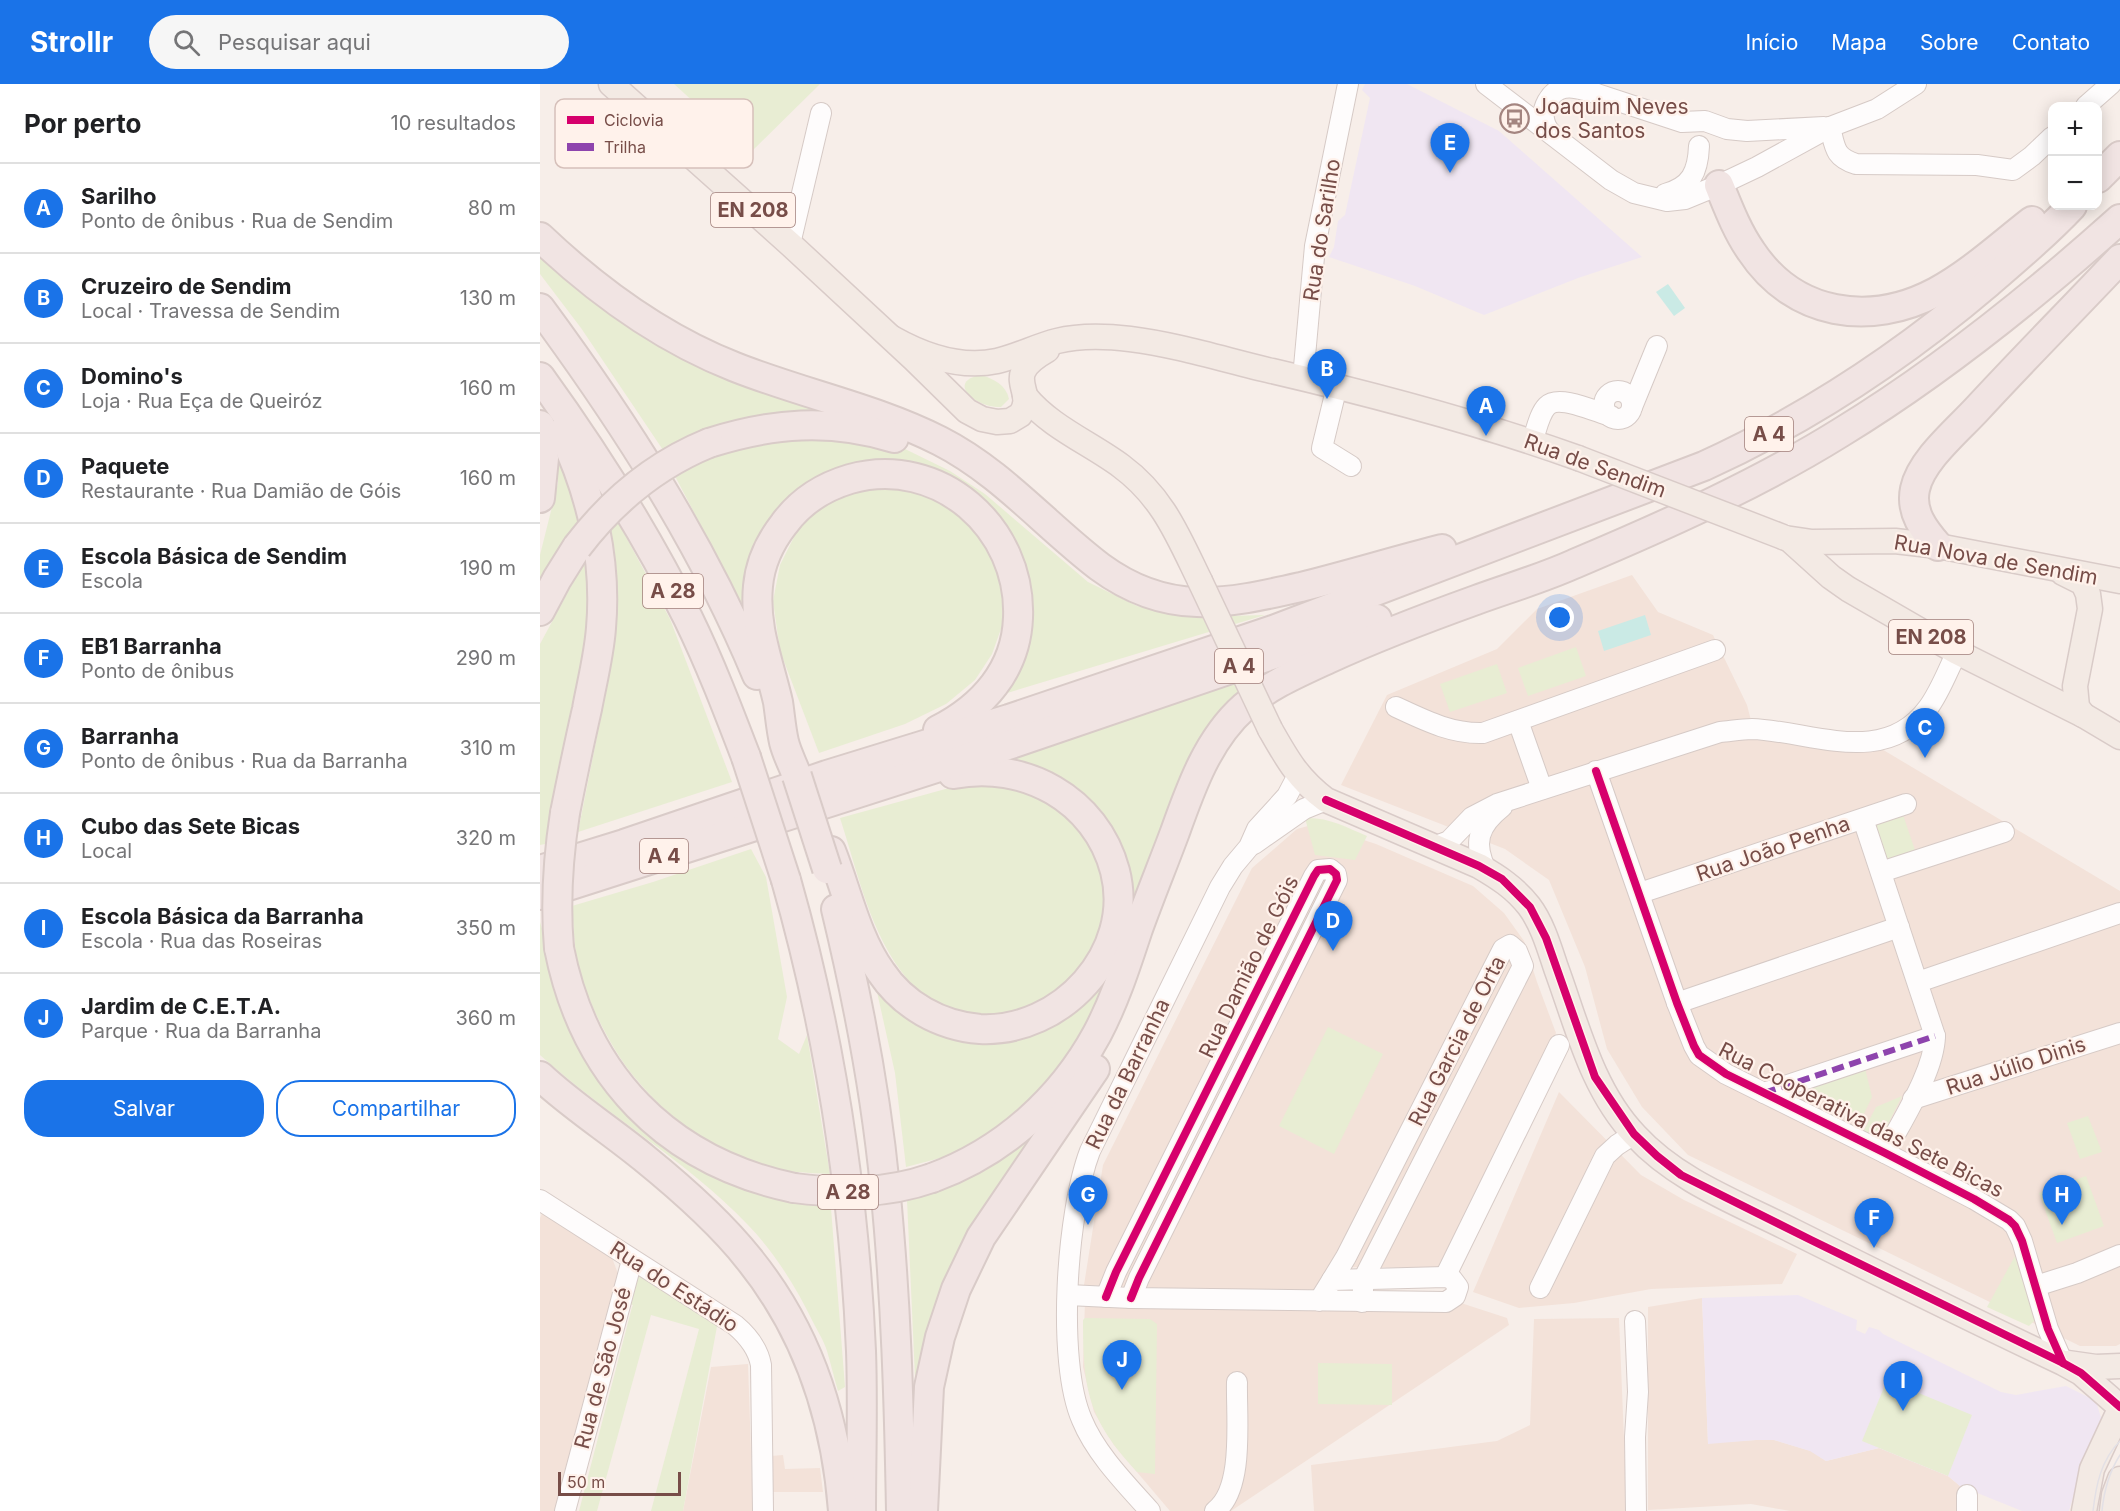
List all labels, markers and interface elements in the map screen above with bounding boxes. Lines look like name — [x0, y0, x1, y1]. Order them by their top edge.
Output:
search box — [149, 15, 569, 69]
text: Strollr — [30, 25, 113, 59]
icon: search — [170, 26, 203, 59]
text: Pesquisar aqui — [218, 29, 371, 55]
text: Início — [1745, 30, 1798, 55]
text: Mapa — [1831, 30, 1887, 55]
text: Sobre — [1920, 30, 1979, 55]
text: Contato — [2012, 30, 2090, 55]
place label: Joaquim Neves dos Santos — [1535, 94, 1689, 143]
legend — [555, 99, 753, 168]
map controls — [2048, 102, 2102, 210]
button: + — [2048, 102, 2102, 156]
bus stop icon: Joaquim Neves dos Santos — [1498, 103, 1530, 135]
text: Por perto — [24, 108, 142, 139]
text: Ciclovia — [604, 110, 664, 130]
text: 10 resultados — [391, 111, 516, 135]
pin: E — [1430, 124, 1470, 173]
text: Trilha — [604, 137, 646, 157]
button: − — [2048, 156, 2102, 210]
street label: Rua do Sarilho — [1298, 157, 1345, 303]
text: Sarilho — [81, 183, 156, 209]
road number: EN 208 — [711, 193, 795, 227]
text: A — [36, 196, 51, 220]
text: 80 m — [468, 196, 516, 220]
text: Ponto de ônibus · Rua de Sendim — [81, 209, 393, 233]
text: Cruzeiro de Sendim — [81, 273, 292, 299]
text: B — [37, 286, 50, 310]
text: 130 m — [460, 286, 516, 310]
text: Local · Travessa de Sendim — [81, 299, 340, 323]
pin: B — [1308, 350, 1346, 399]
text: Domino's — [81, 363, 183, 389]
text: C — [36, 376, 51, 400]
text: 160 m — [460, 376, 516, 400]
pin: A — [1466, 386, 1506, 436]
text: Loja · Rua Eça de Queiróz — [81, 389, 323, 413]
road number: A 4 — [1745, 417, 1793, 451]
street label: Rua de Sendim — [1521, 428, 1670, 503]
text: Paquete — [81, 453, 169, 479]
text: D — [36, 466, 51, 490]
text: 160 m — [460, 466, 516, 490]
text: Restaurante · Rua Damião de Góis — [81, 479, 401, 503]
street label: Rua Nova de Sendim — [1892, 529, 2100, 590]
text: Escola Básica de Sendim — [81, 543, 347, 569]
text: E — [37, 556, 50, 580]
text: 190 m — [460, 556, 516, 580]
text: Escola — [81, 569, 143, 593]
road number: A 28 — [643, 574, 703, 608]
your location — [1545, 603, 1574, 632]
road number: EN 208 — [1889, 620, 1973, 654]
text: EB1 Barranha — [81, 633, 222, 659]
text: F — [38, 646, 49, 670]
text: 290 m — [456, 646, 516, 670]
road number: A 4 — [1215, 649, 1263, 683]
text: Ponto de ônibus — [81, 659, 234, 683]
pin: C — [1906, 708, 1944, 758]
text: Barranha — [81, 723, 179, 749]
text: G — [36, 736, 51, 760]
text: 310 m — [460, 736, 516, 760]
text: Ponto de ônibus · Rua da Barranha — [81, 749, 408, 773]
street label: Rua João Penha — [1693, 811, 1853, 887]
text: Cubo das Sete Bicas — [81, 813, 300, 839]
text: H — [36, 826, 51, 850]
text: 320 m — [456, 826, 516, 850]
text: Local — [81, 839, 132, 863]
road number: A 4 — [640, 839, 688, 873]
street label: Rua Damião de Góis — [1194, 872, 1304, 1062]
pin: D — [1314, 902, 1352, 951]
text: Escola Básica da Barranha — [81, 903, 364, 929]
text: I — [41, 916, 46, 940]
text: 350 m — [456, 916, 516, 940]
text: Escola · Rua das Roseiras — [81, 929, 322, 953]
street label: Rua Garcia de Orta — [1403, 952, 1510, 1130]
text: Jardim de C.E.T.A. — [81, 993, 281, 1019]
street label: Rua da Barranha — [1080, 994, 1175, 1153]
text: J — [38, 1006, 49, 1030]
text: 360 m — [455, 1006, 516, 1030]
text: Parque · Rua da Barranha — [81, 1019, 321, 1043]
street label: Rua Júlio Dinis — [1943, 1031, 2089, 1100]
street label: Rua Cooperativa das Sete Bicas — [1715, 1037, 2008, 1203]
button: Salvar — [24, 1080, 264, 1137]
button: Compartilhar — [276, 1080, 516, 1137]
road number: A 28 — [818, 1175, 878, 1209]
pin: G — [1068, 1176, 1108, 1225]
pin: H — [2042, 1176, 2081, 1225]
pin: F — [1854, 1198, 1894, 1248]
street label: Rua do Estádio — [605, 1236, 743, 1337]
street label: Rua de São José — [569, 1284, 636, 1451]
pin: J — [1102, 1340, 1142, 1390]
pin: I — [1884, 1362, 1922, 1411]
scale bar — [558, 1469, 681, 1496]
text: 50 m — [567, 1472, 605, 1492]

